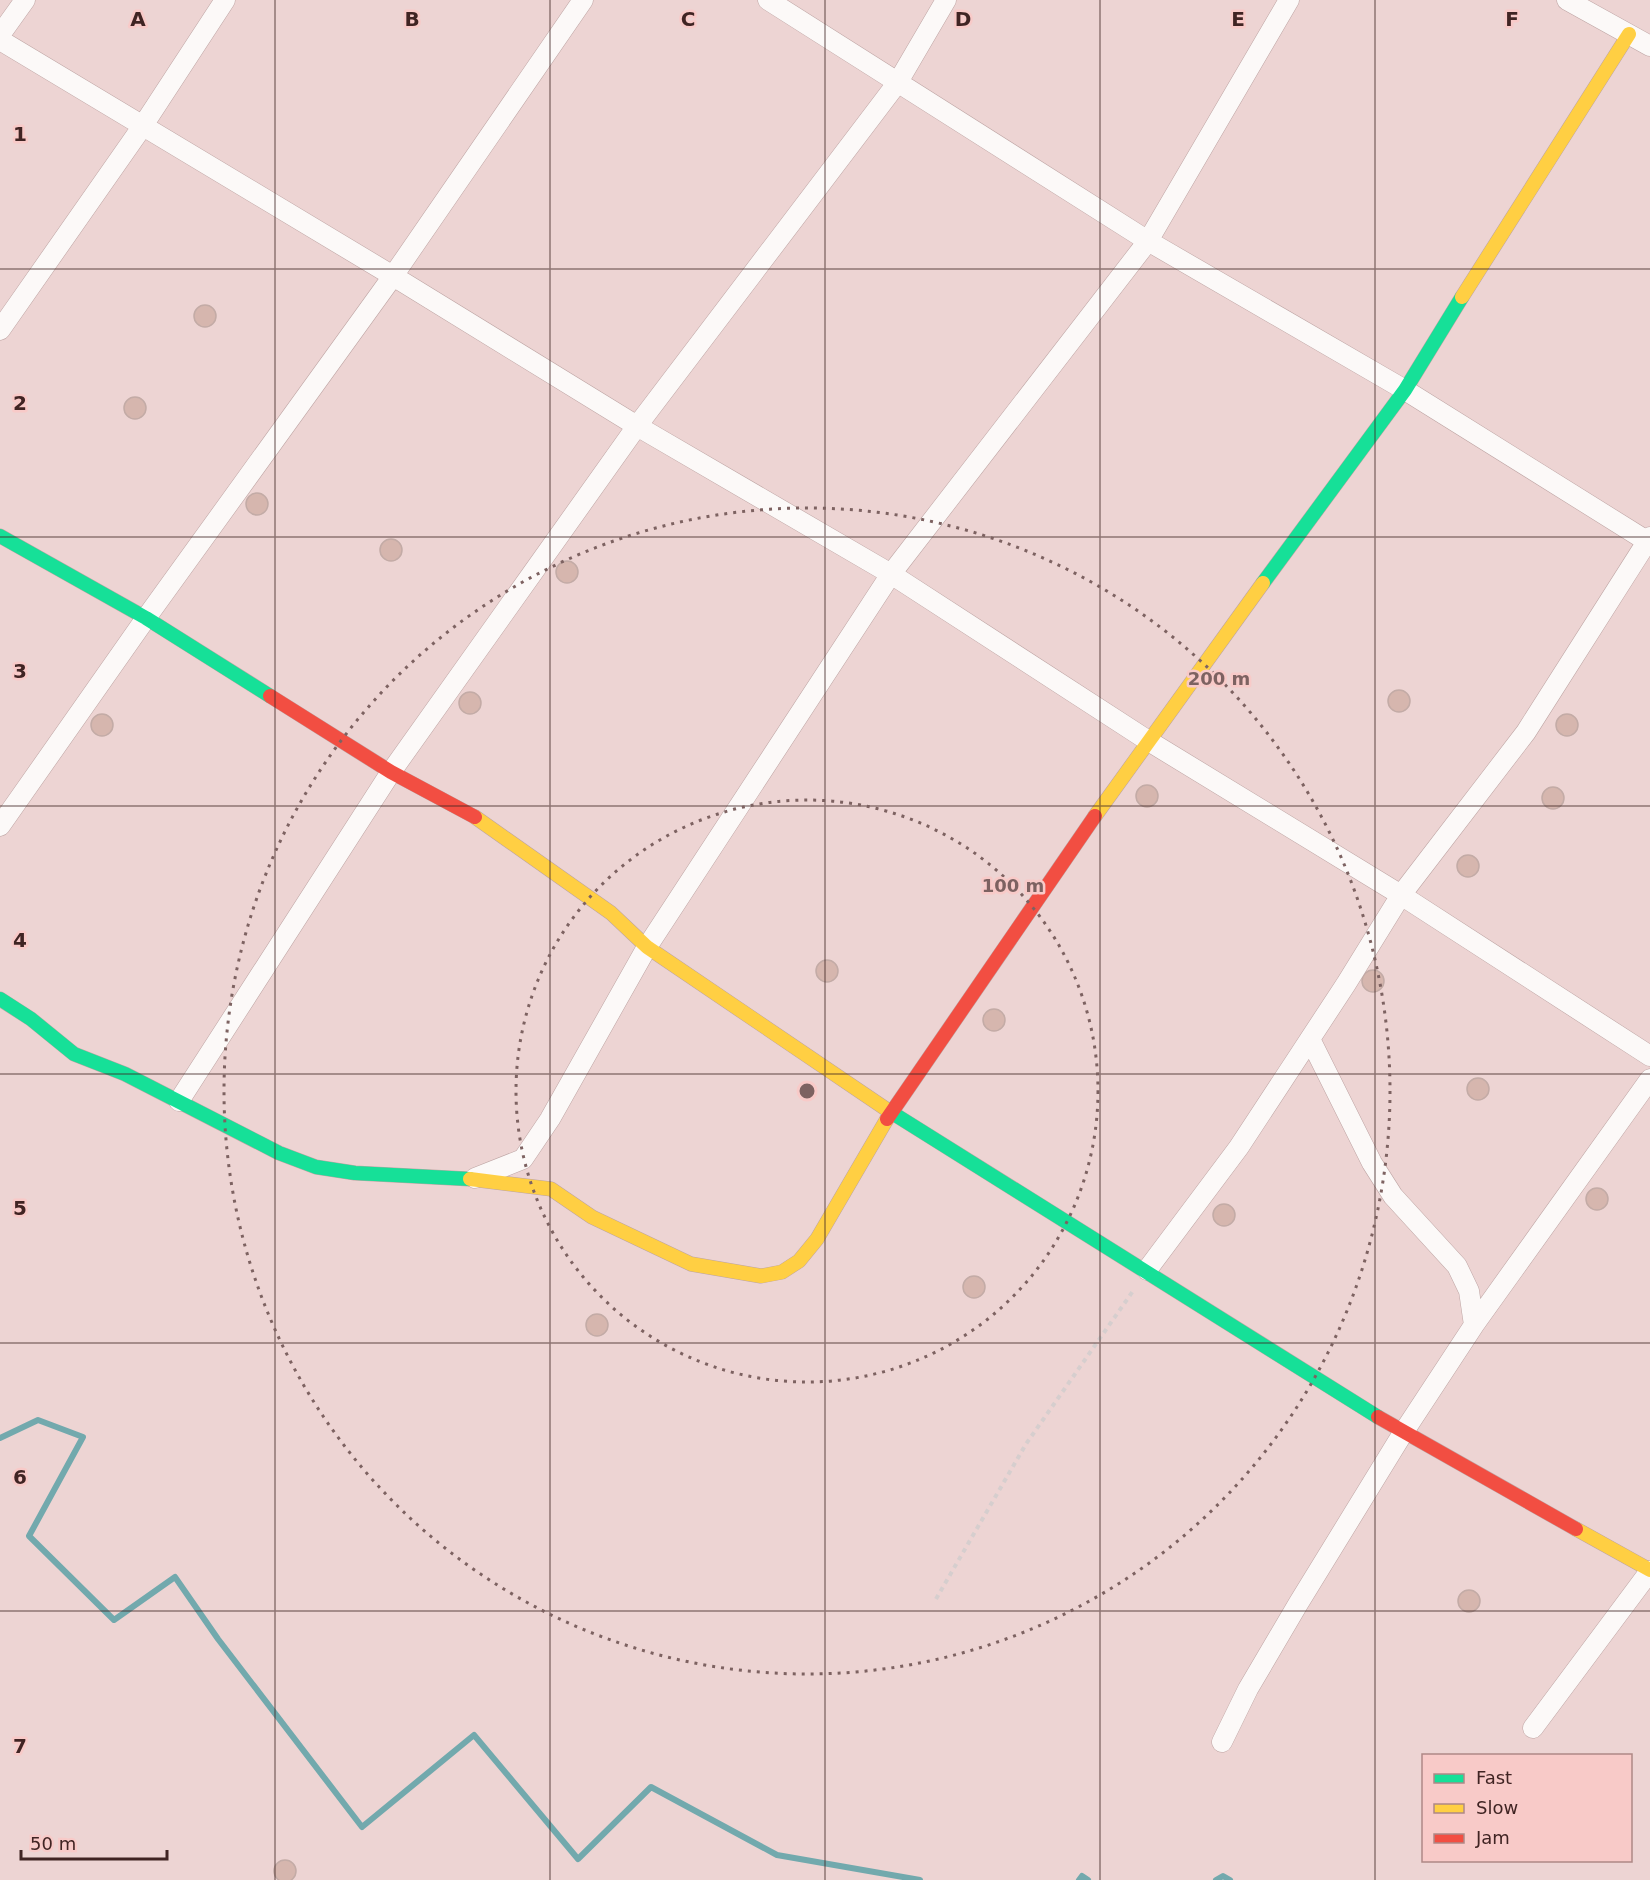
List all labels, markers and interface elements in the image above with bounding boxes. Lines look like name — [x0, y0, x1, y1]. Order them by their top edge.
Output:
text: A — [130, 7, 146, 31]
text: B — [404, 7, 420, 31]
text: C — [681, 7, 695, 31]
text: D — [955, 7, 971, 31]
text: E — [1231, 7, 1245, 31]
text: F — [1505, 7, 1519, 31]
text: 1 — [13, 122, 27, 146]
text: 2 — [13, 391, 27, 415]
text: 3 — [13, 659, 27, 683]
text: 200 m — [1188, 668, 1250, 689]
text: 100 m — [982, 875, 1044, 896]
text: 4 — [13, 928, 27, 952]
centre of rings — [797, 1081, 817, 1101]
text: 5 — [13, 1196, 27, 1220]
text: 6 — [13, 1465, 27, 1489]
text: 7 — [13, 1734, 27, 1758]
legend — [1422, 1754, 1632, 1862]
text: Fast — [1476, 1767, 1512, 1788]
text: Slow — [1476, 1797, 1518, 1818]
scale bar — [21, 1823, 166, 1861]
text: Jam — [1475, 1827, 1510, 1848]
text: 50 m — [30, 1833, 76, 1854]

